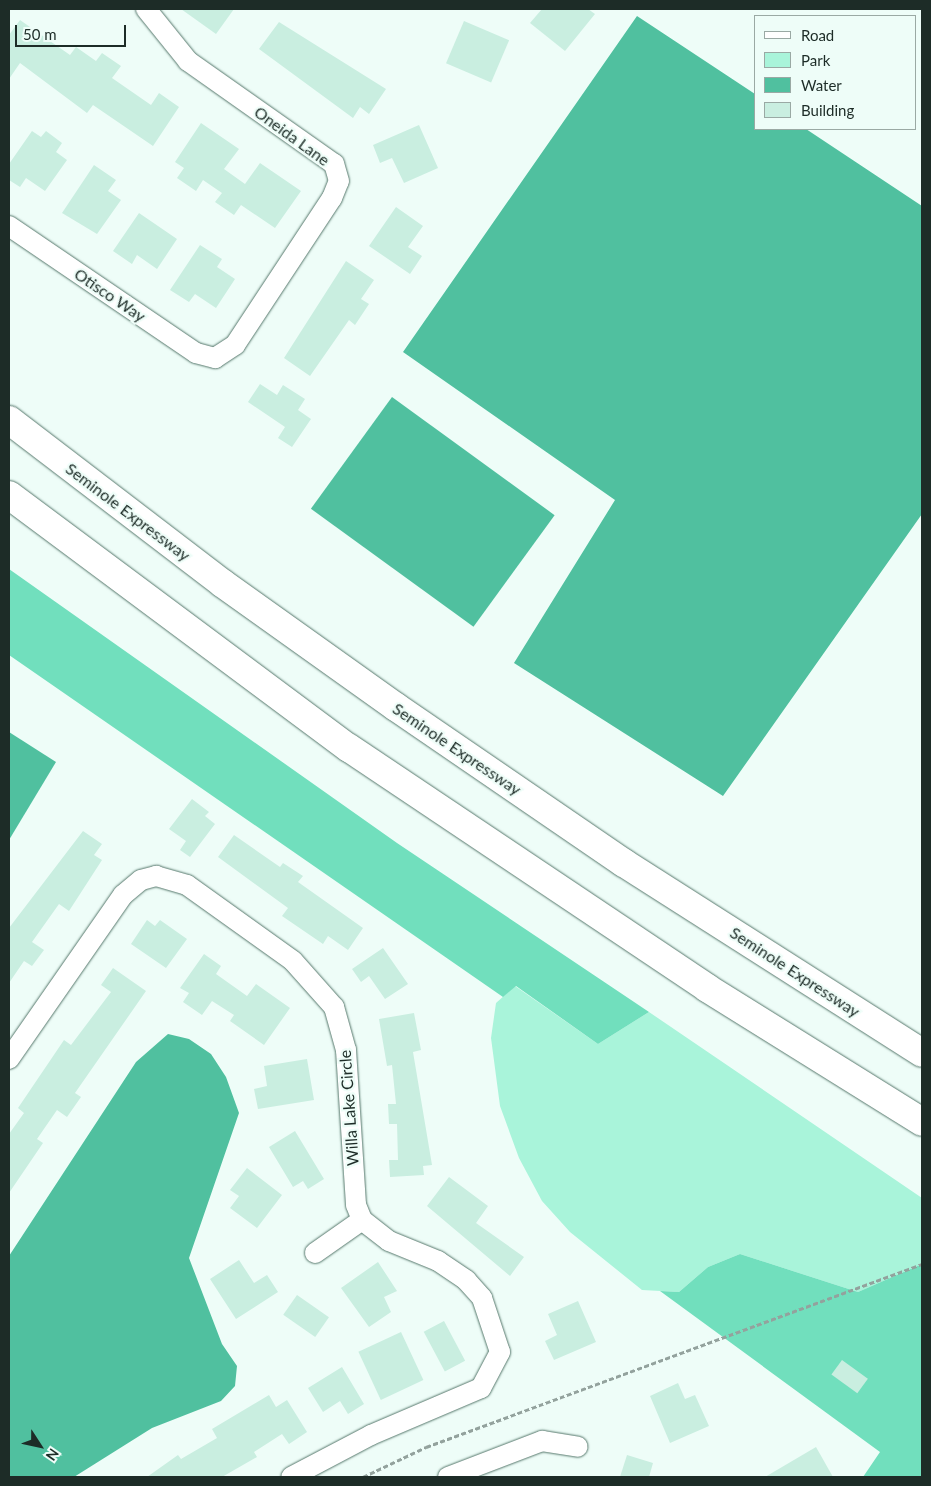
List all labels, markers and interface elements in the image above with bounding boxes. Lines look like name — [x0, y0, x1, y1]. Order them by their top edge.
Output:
scale bar — [18, 15, 129, 47]
legend — [754, 15, 916, 130]
text: 50 m — [23, 25, 57, 43]
text: Road — [801, 26, 834, 44]
text: Park — [801, 51, 830, 69]
text: Water — [801, 76, 842, 94]
text: Building — [801, 101, 854, 119]
street label: Oneida Lane — [251, 102, 333, 170]
street label: Otisco Way — [71, 264, 149, 326]
street label: Seminole Expressway — [62, 459, 194, 565]
street label: Seminole Expressway — [389, 699, 525, 799]
street label: Seminole Expressway — [727, 923, 863, 1021]
street label: Willa Lake Circle — [335, 1049, 363, 1167]
north arrow — [15, 1421, 65, 1471]
text: N — [43, 1446, 63, 1464]

